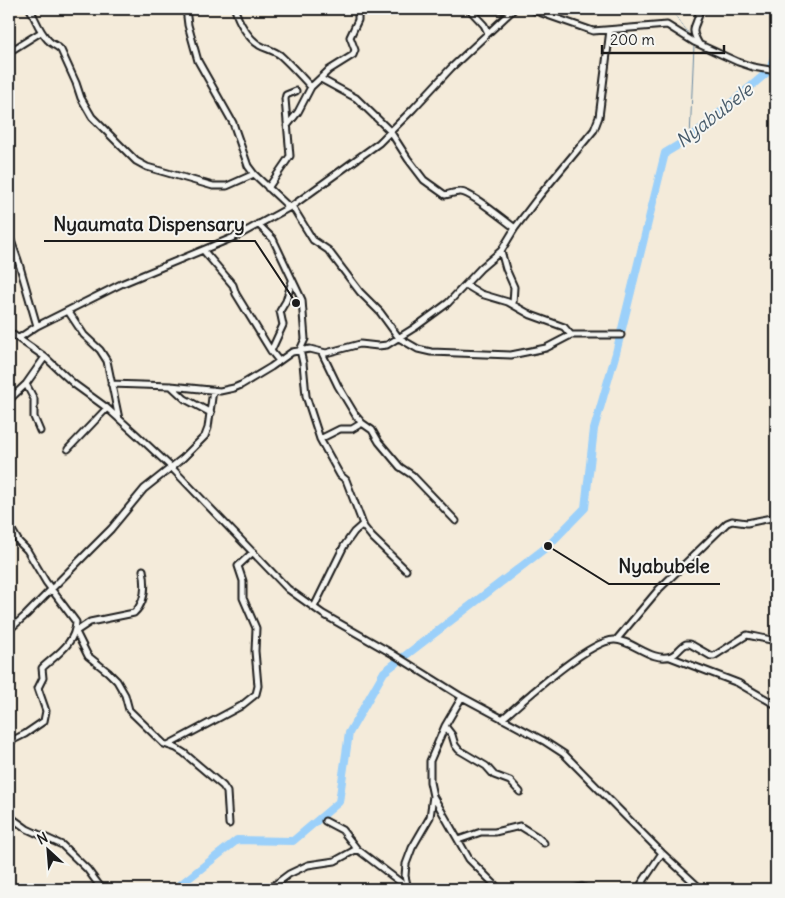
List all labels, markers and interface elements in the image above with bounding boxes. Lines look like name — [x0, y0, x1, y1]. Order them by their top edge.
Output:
scale bar — [602, 22, 725, 54]
text: 200 m — [610, 30, 655, 49]
water label: Nyabubele — [671, 76, 759, 153]
callout: Nyaumata Dispensary — [44, 207, 255, 241]
text: Nyaumata Dispensary — [53, 212, 245, 236]
callout: Nyabubele — [609, 550, 720, 584]
text: Nyabubele — [618, 554, 710, 578]
north arrow — [22, 826, 72, 876]
text: N — [34, 828, 51, 849]

